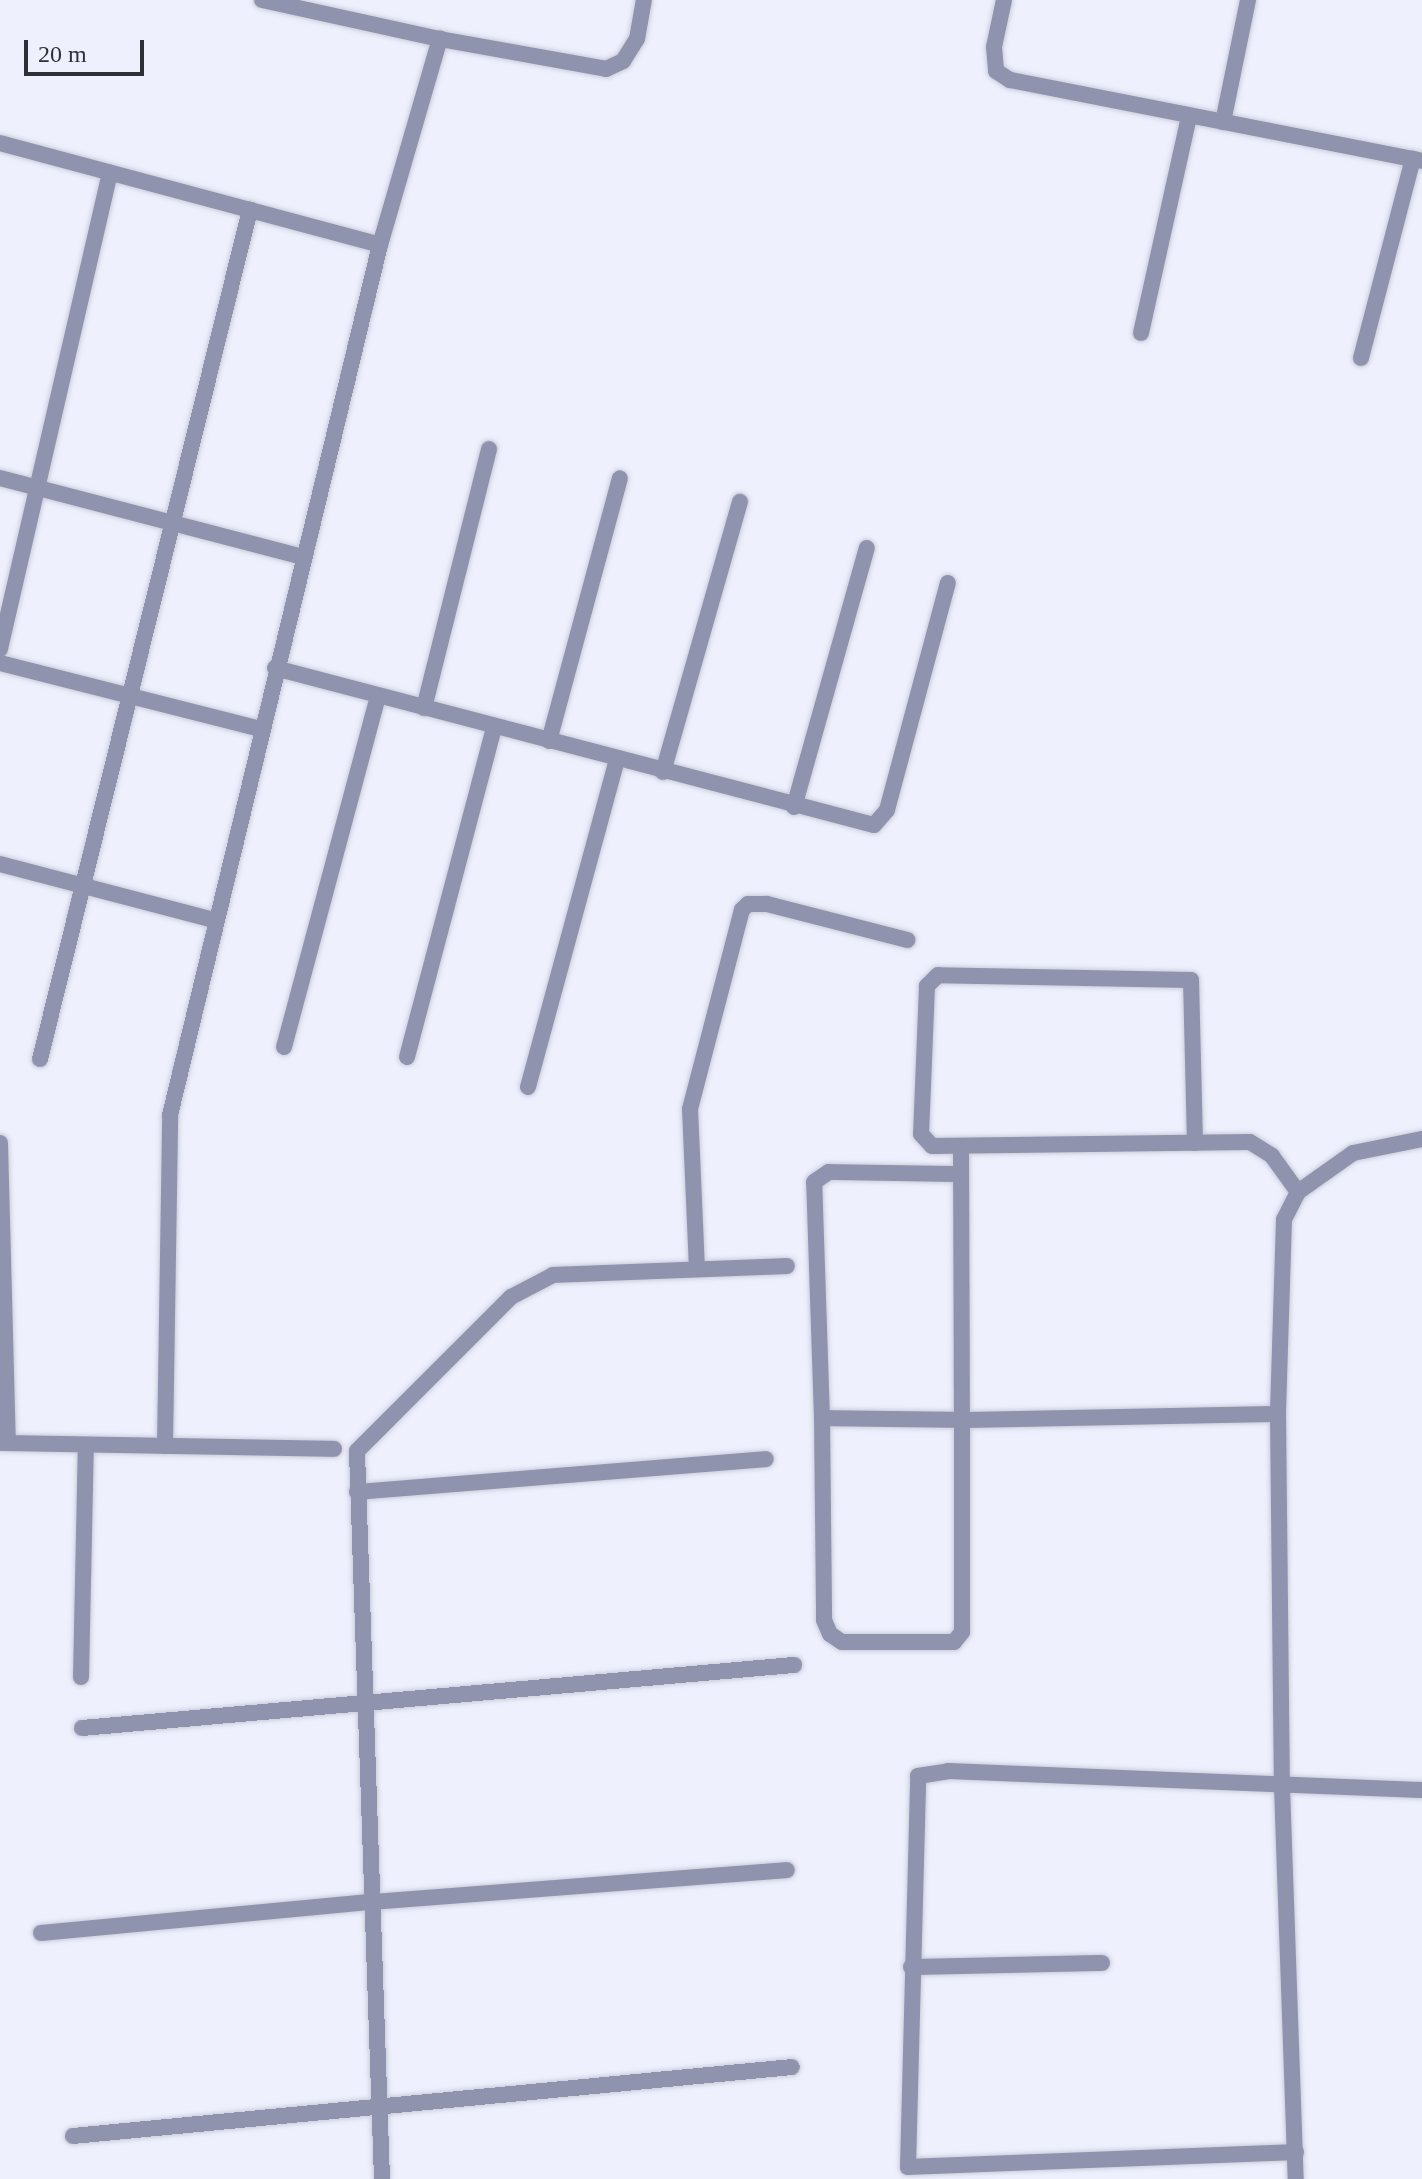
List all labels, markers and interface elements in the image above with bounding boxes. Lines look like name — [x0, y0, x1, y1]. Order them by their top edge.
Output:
scale bar — [28, 24, 148, 74]
text: 20 m — [38, 41, 87, 67]

